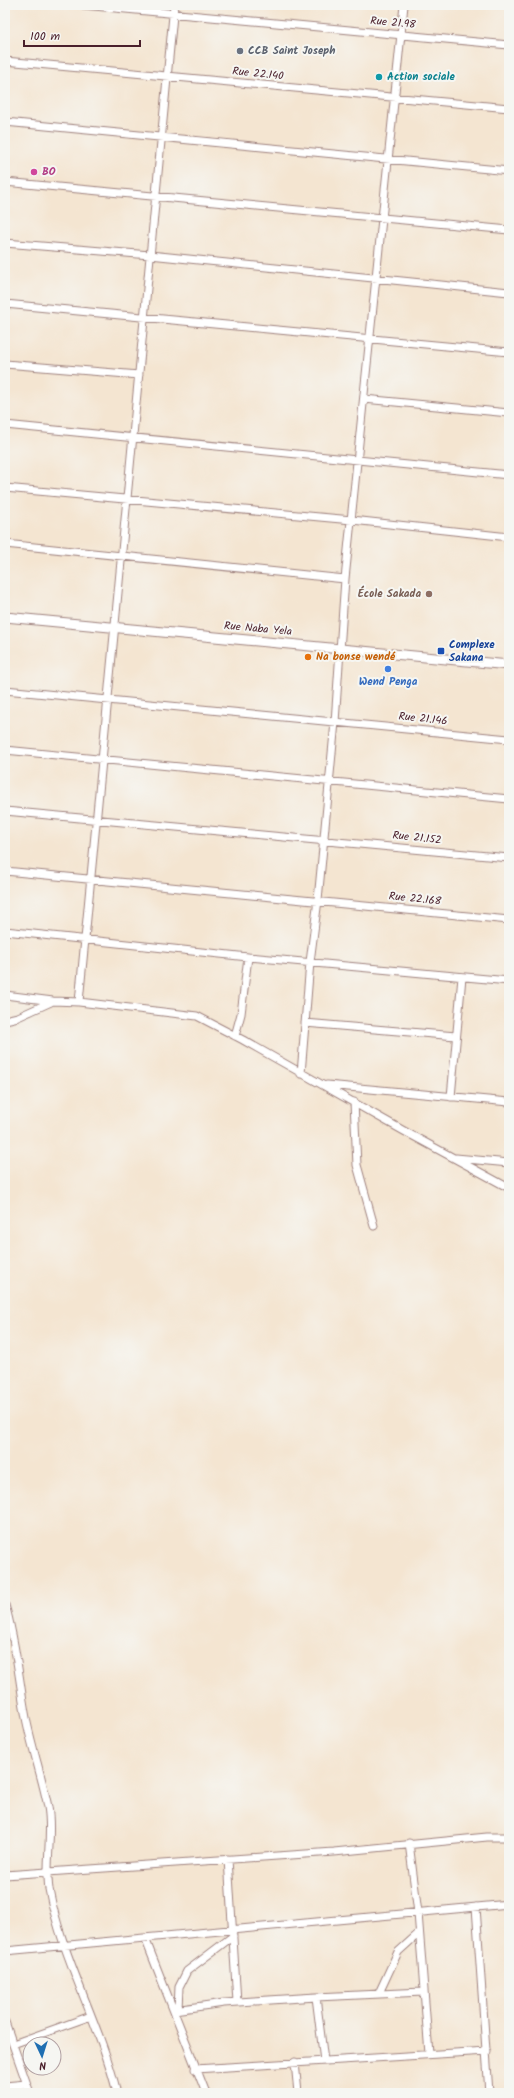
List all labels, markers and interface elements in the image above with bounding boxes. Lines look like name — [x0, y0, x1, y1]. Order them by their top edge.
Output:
street label: Rue 21.98 — [370, 12, 417, 34]
scale bar — [24, 22, 140, 48]
text: 100 m — [30, 27, 61, 46]
place label: CCB Saint Joseph — [248, 42, 335, 60]
marker: CCB Saint Joseph — [235, 46, 245, 56]
street label: Rue 22.140 — [231, 62, 285, 86]
place label: Action sociale — [387, 68, 455, 86]
marker: Action sociale — [374, 72, 384, 82]
place label: BO — [42, 163, 56, 181]
marker: BO — [29, 167, 39, 177]
place label: École Sakada — [358, 585, 421, 603]
marker: École Sakada — [424, 589, 434, 599]
street label: Rue Naba Yela — [223, 617, 293, 641]
place label: Complexe Sakana — [449, 636, 495, 667]
marker: Complexe Sakana — [436, 646, 446, 656]
place label: Na bonse wendé — [316, 648, 396, 666]
marker: Na bonse wendé — [303, 652, 313, 662]
marker: Wend Penga — [383, 664, 393, 674]
place label: Wend Penga — [359, 673, 418, 691]
street label: Rue 21.146 — [398, 707, 448, 731]
street label: Rue 21.152 — [392, 826, 442, 850]
street label: Rue 22.168 — [388, 887, 442, 911]
north arrow — [22, 2036, 62, 2076]
text: N — [38, 2056, 47, 2074]

